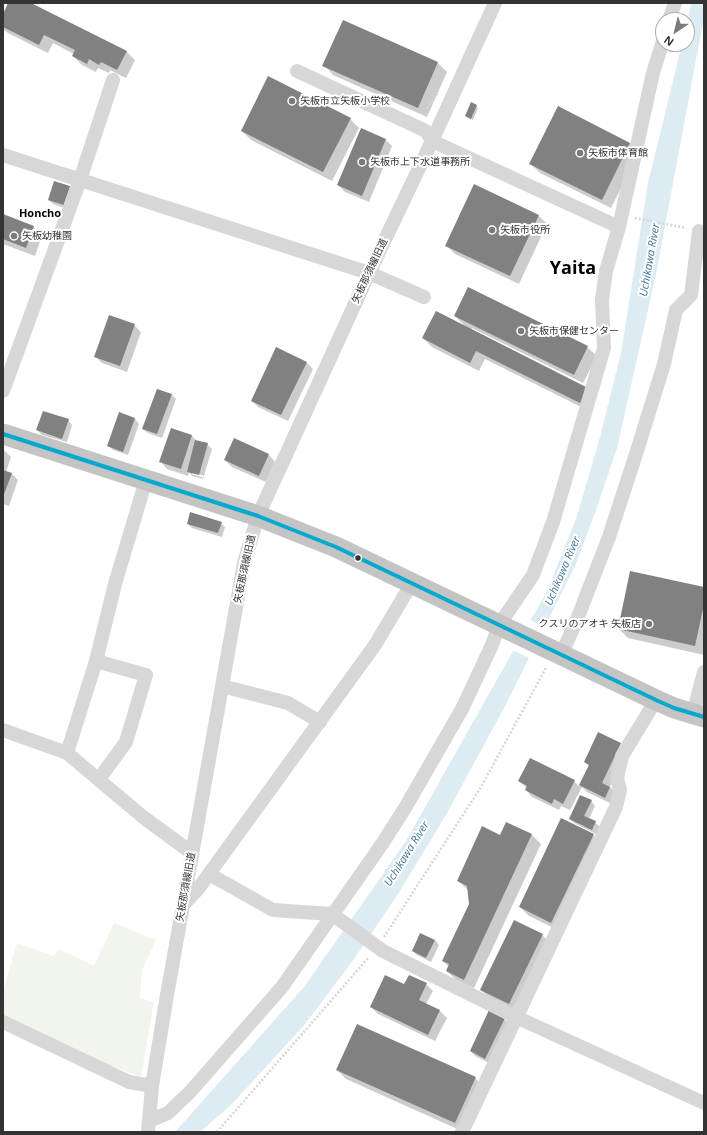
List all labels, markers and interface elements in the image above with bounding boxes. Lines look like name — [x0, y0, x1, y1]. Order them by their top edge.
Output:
north arrow — [655, 12, 695, 52]
text: N — [660, 33, 676, 50]
place label: 矢板市立矢板小学校 — [300, 95, 390, 107]
marker: 矢板市立矢板小学校 — [287, 96, 297, 106]
place label: 矢板市体育館 — [588, 147, 648, 159]
marker: 矢板市体育館 — [575, 148, 585, 158]
place label: 矢板市上下水道事務所 — [370, 156, 470, 168]
marker: 矢板市上下水道事務所 — [357, 157, 367, 167]
district label: Honcho — [19, 207, 61, 221]
water label: Uchikawa River — [637, 222, 663, 298]
place label: 矢板市役所 — [500, 224, 550, 236]
marker: 矢板市役所 — [487, 225, 497, 235]
place label: 矢板幼稚園 — [22, 230, 72, 242]
marker: 矢板幼稚園 — [9, 231, 19, 241]
street label: 矢板那須線旧道 — [350, 237, 390, 305]
district label: Yaita — [550, 258, 596, 280]
place label: 矢板市保健センター — [529, 325, 619, 337]
marker: 矢板市保健センター — [516, 326, 526, 336]
street label: 矢板那須線旧道 — [232, 534, 258, 604]
water label: Uchikawa River — [542, 534, 584, 608]
unlabelled marker — [353, 553, 363, 563]
place label: クスリのアオキ 矢板店 — [538, 618, 641, 630]
marker: クスリのアオキ 矢板店 — [644, 619, 654, 629]
water label: Uchikawa River — [382, 819, 432, 889]
street label: 矢板那須線旧道 — [174, 851, 198, 923]

